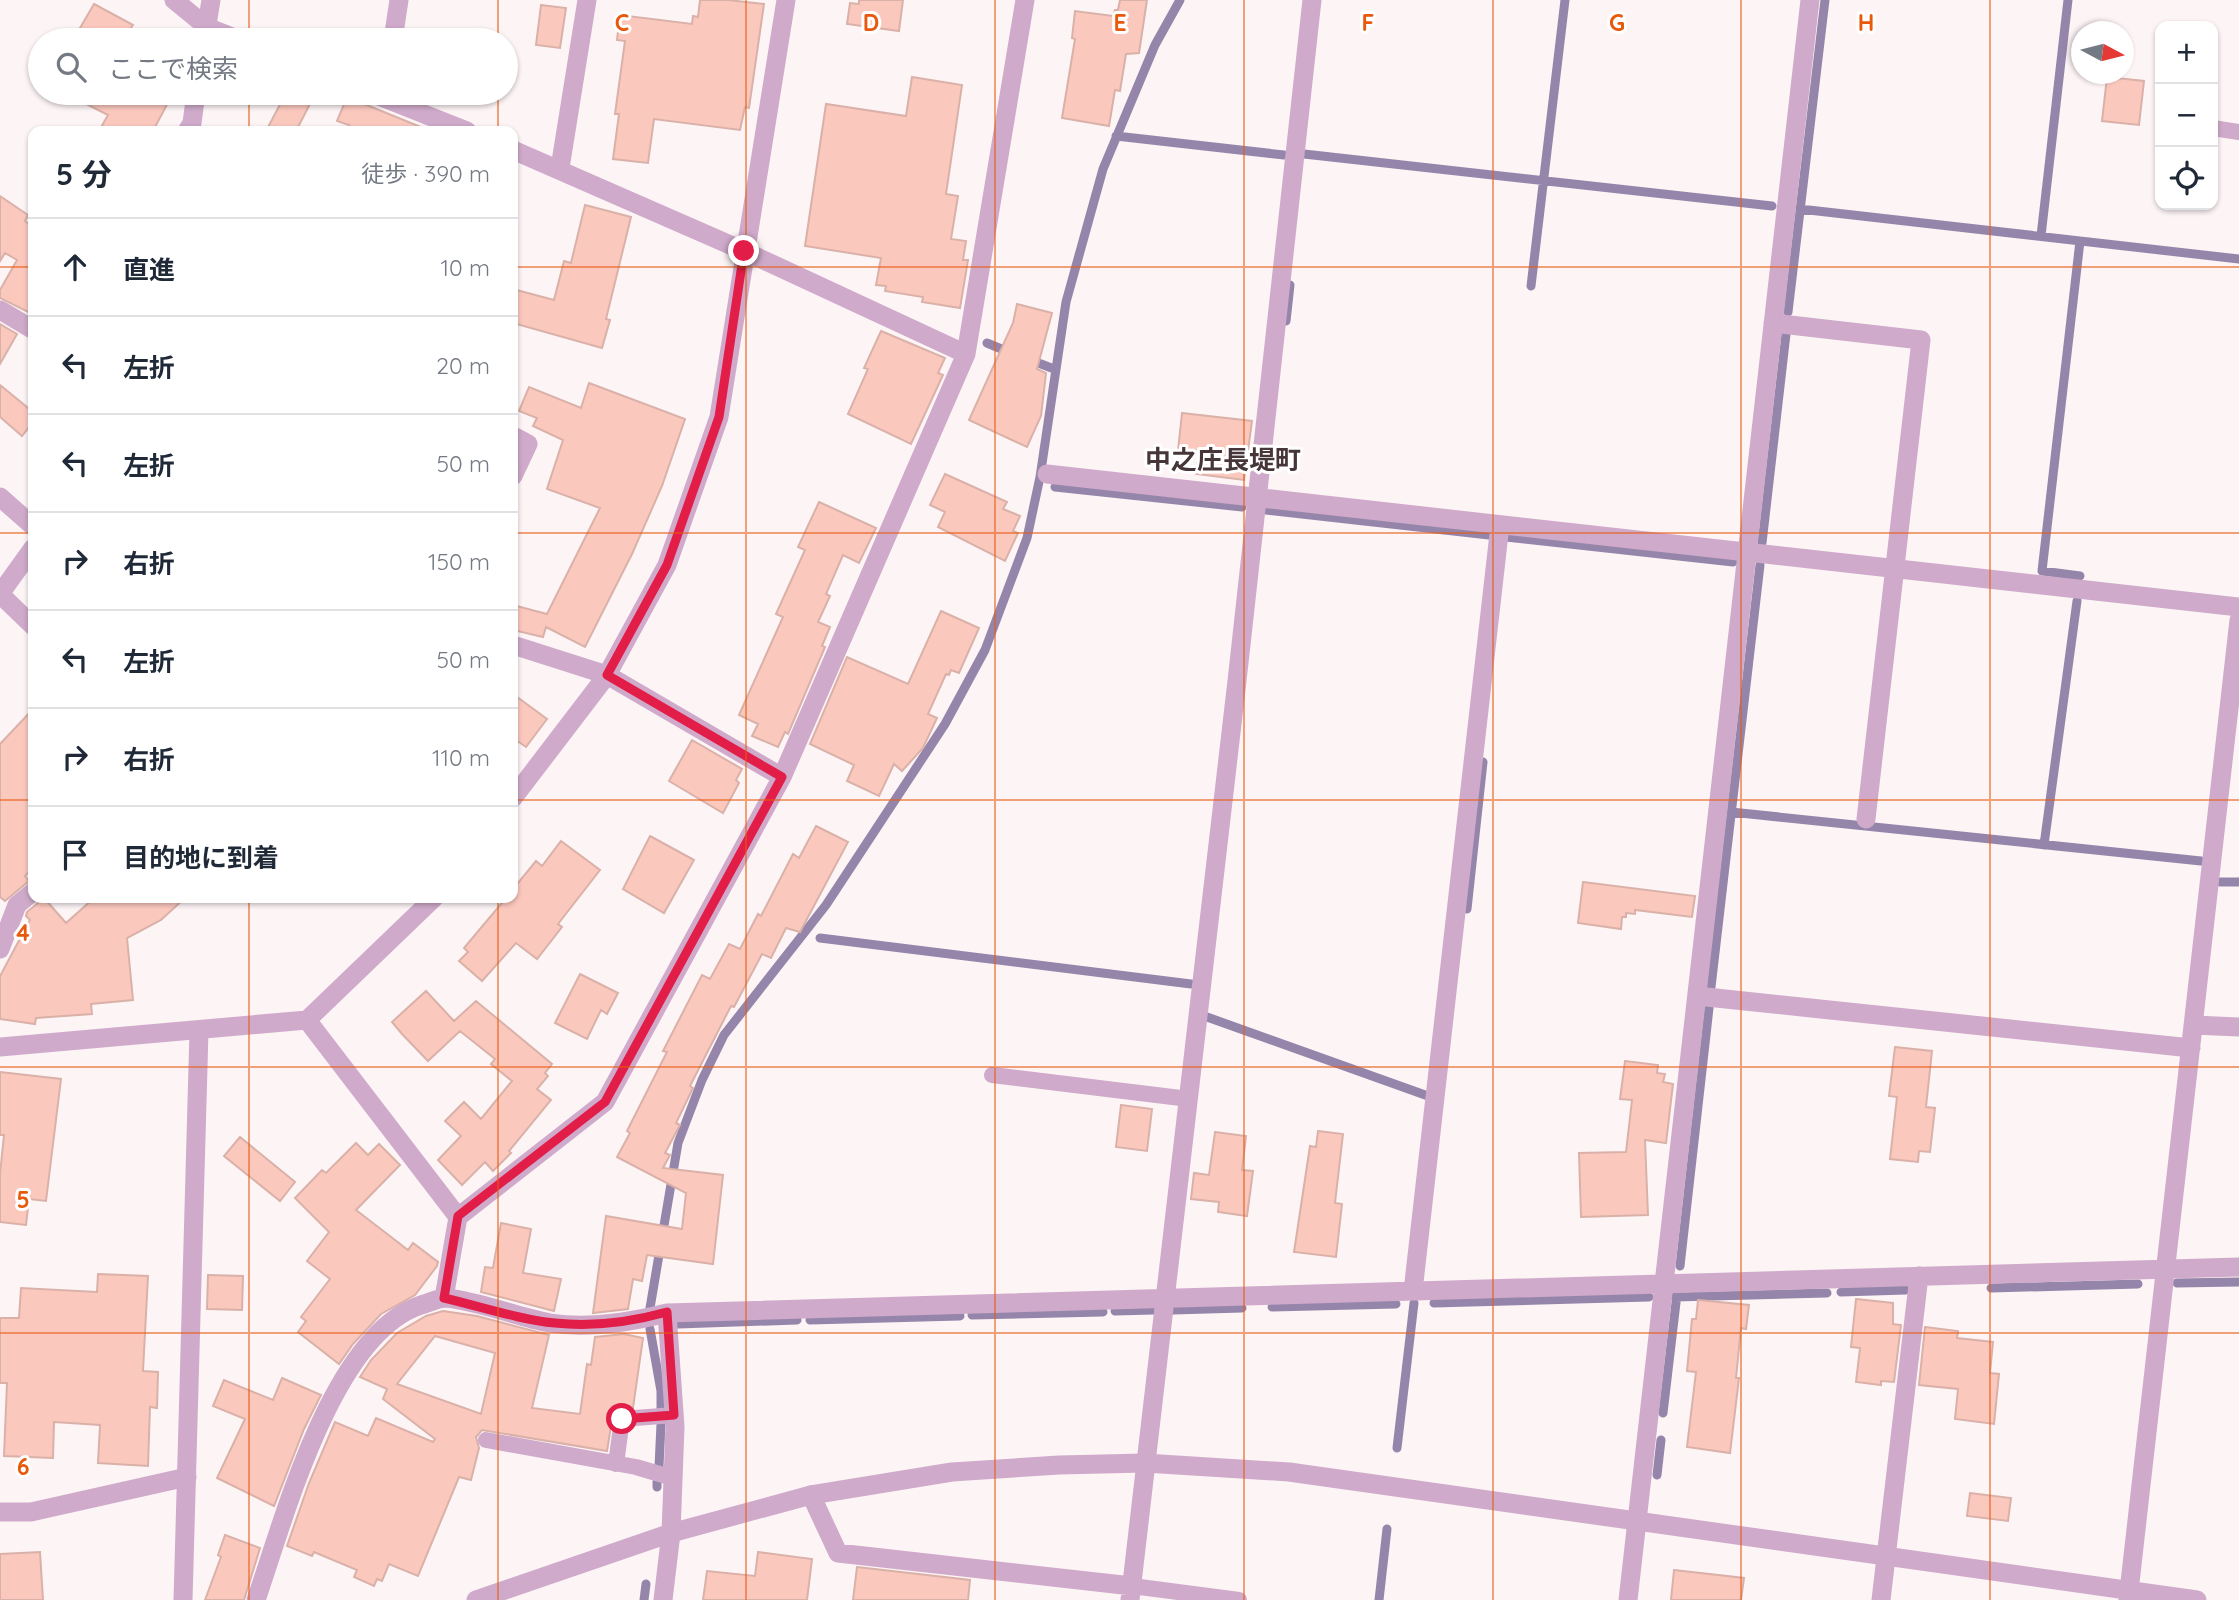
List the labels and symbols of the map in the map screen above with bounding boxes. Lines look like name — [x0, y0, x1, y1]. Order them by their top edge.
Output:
text: C — [615, 8, 629, 37]
text: D — [863, 8, 879, 37]
text: E — [1113, 8, 1127, 37]
text: F — [1362, 8, 1374, 37]
text: G — [1609, 8, 1625, 37]
text: H — [1858, 8, 1874, 37]
north arrow — [2071, 21, 2134, 84]
route end — [728, 235, 759, 266]
district label: 中之庄長堤町 — [1145, 443, 1301, 476]
text: 4 — [16, 918, 30, 947]
text: 5 — [16, 1185, 30, 1214]
route start — [606, 1403, 637, 1434]
text: 6 — [17, 1452, 29, 1481]

